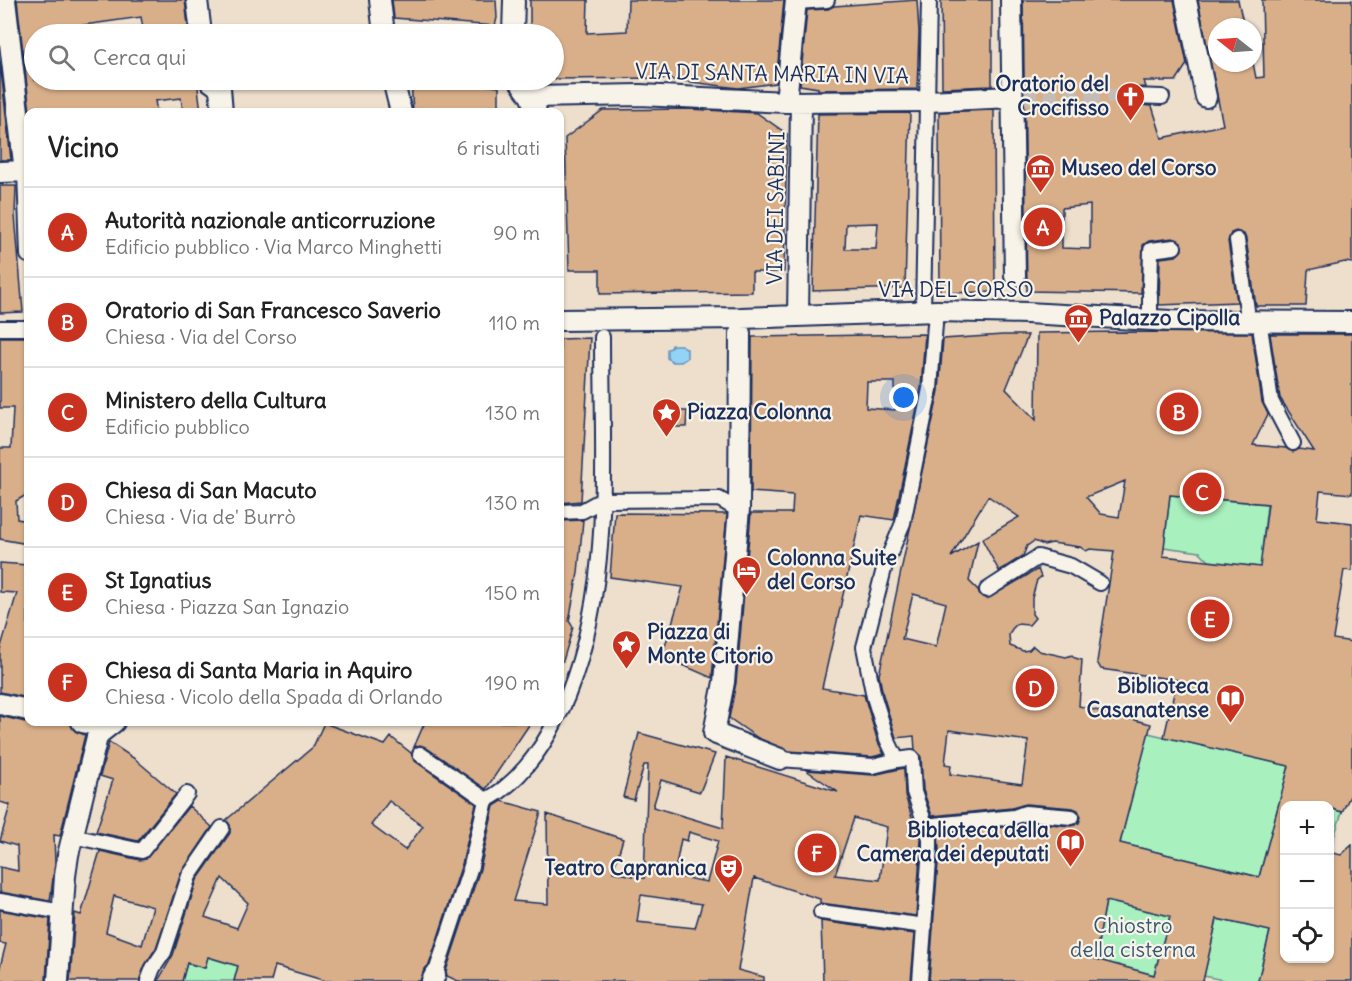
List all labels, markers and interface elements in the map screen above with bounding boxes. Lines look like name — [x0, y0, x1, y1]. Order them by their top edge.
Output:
north arrow — [1208, 18, 1262, 72]
search box — [24, 24, 564, 90]
icon: search — [45, 41, 78, 74]
text: Cerca qui — [93, 43, 186, 71]
street label: VIA DI SANTA MARIA IN VIA — [635, 58, 909, 89]
place label: Oratorio del Crocifisso — [995, 70, 1109, 121]
church icon: Oratorio del Crocifisso — [1114, 80, 1146, 122]
text: Vicino — [48, 131, 119, 164]
street label: VIA DEI SABINI — [761, 131, 790, 285]
text: 6 risultati — [456, 135, 540, 160]
museum icon: Museo del Corso — [1024, 152, 1056, 194]
place label: Museo del Corso — [1061, 154, 1217, 181]
pin: A — [1024, 204, 1062, 250]
text: Autorità nazionale anticorruzione — [105, 206, 435, 234]
text: A — [61, 220, 74, 245]
text: 90 m — [493, 220, 540, 245]
text: Edificio pubblico · Via Marco Minghetti — [105, 234, 442, 259]
street label: VIA DEL CORSO — [878, 276, 1034, 303]
text: Oratorio di San Francesco Saverio — [105, 296, 441, 324]
museum icon: Palazzo Cipolla — [1062, 302, 1094, 344]
place label: Palazzo Cipolla — [1099, 304, 1240, 331]
text: B — [61, 310, 74, 335]
text: 110 m — [489, 310, 540, 335]
text: Chiesa · Via del Corso — [105, 324, 297, 349]
your location — [889, 383, 918, 412]
text: Ministero della Cultura — [105, 386, 327, 414]
pin: B — [1160, 390, 1198, 434]
place icon: Piazza Colonna — [650, 396, 682, 438]
place label: Piazza Colonna — [687, 398, 831, 425]
text: C — [61, 400, 74, 425]
text: 130 m — [485, 400, 540, 425]
text: Edificio pubblico — [105, 414, 250, 439]
pin: C — [1182, 470, 1222, 514]
text: Chiesa di San Macuto — [105, 476, 317, 504]
text: D — [60, 490, 75, 515]
text: 130 m — [485, 490, 540, 515]
text: Chiesa · Via de' Burrò — [105, 504, 296, 529]
place label: Colonna Suite del Corso — [767, 544, 897, 595]
hotel icon: Colonna Suite del Corso — [730, 554, 762, 596]
text: St Ignatius — [105, 566, 211, 594]
text: E — [62, 580, 73, 605]
text: 150 m — [485, 580, 540, 605]
text: Chiesa · Piazza San Ignazio — [105, 594, 349, 619]
pin: E — [1190, 596, 1230, 642]
place label: Piazza di Monte Citorio — [647, 618, 773, 669]
place icon: Piazza di Monte Citorio — [610, 628, 642, 670]
text: Chiesa di Santa Maria in Aquiro — [105, 656, 412, 684]
pin: D — [1016, 666, 1054, 710]
text: F — [62, 670, 73, 695]
text: 190 m — [485, 670, 540, 695]
place label: Biblioteca Casanatense — [1086, 672, 1209, 723]
library icon: Biblioteca Casanatense — [1214, 682, 1246, 724]
text: Chiesa · Vicolo della Spada di Orlando — [105, 684, 443, 709]
map controls — [1280, 801, 1334, 963]
button: + — [1280, 801, 1334, 855]
place label: Biblioteca della Camera dei deputati — [856, 816, 1049, 867]
library icon: Biblioteca della Camera dei deputati — [1054, 826, 1086, 868]
pin: F — [798, 830, 836, 876]
theatre icon: Teatro Capranica — [712, 852, 744, 894]
place label: Teatro Capranica — [545, 854, 707, 881]
button: − — [1280, 855, 1334, 909]
button: locate — [1280, 909, 1334, 963]
park label: Chiostro della cisterna — [1070, 912, 1196, 963]

